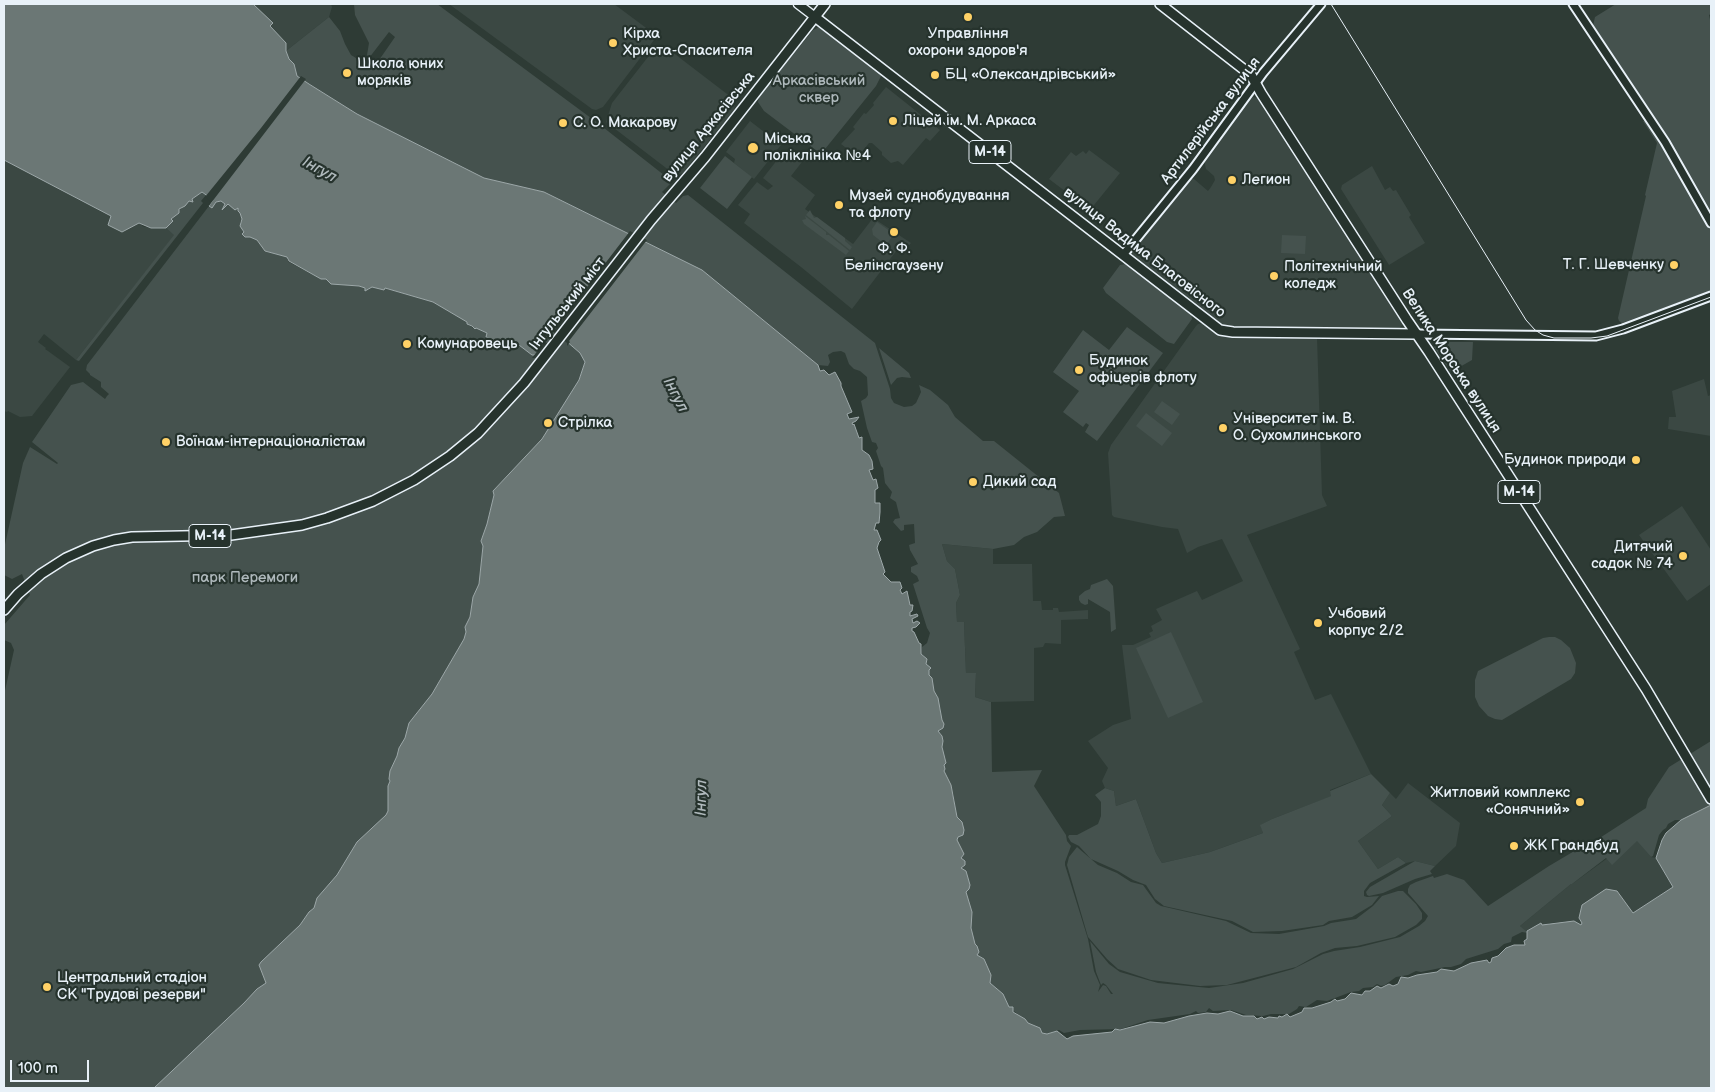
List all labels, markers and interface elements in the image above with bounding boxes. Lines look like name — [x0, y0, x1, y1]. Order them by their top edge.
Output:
marker: Управління охорони здоров'я — [962, 11, 974, 23]
place label: Кірха Христа-Спасителя — [623, 25, 753, 60]
place label: Управління охорони здоров'я — [908, 25, 1028, 60]
marker: Кірха Христа-Спасителя — [607, 37, 619, 49]
street label: Артилерійська вулиця — [1157, 54, 1265, 188]
place label: Школа юних моряків — [357, 55, 443, 90]
place label: БЦ «Олександрівський» — [945, 66, 1116, 84]
marker: Школа юних моряків — [341, 67, 353, 79]
street label: вулиця Аркасівська — [659, 68, 759, 186]
marker: БЦ «Олександрівський» — [929, 69, 941, 81]
park label: Аркасівський сквер — [773, 72, 865, 107]
place label: Ліцей ім. М. Аркаса — [903, 112, 1036, 130]
place label: С. О. Макарову — [573, 114, 677, 132]
marker: Ліцей ім. М. Аркаса — [887, 115, 899, 127]
marker: С. О. Макарову — [557, 117, 569, 129]
place label: Міська поліклініка №4 — [764, 130, 871, 165]
road number: М-14 — [969, 140, 1011, 163]
marker: Міська поліклініка №4 — [746, 141, 760, 155]
water label: Інгул — [298, 153, 340, 187]
place label: Легион — [1242, 171, 1290, 189]
marker: Легион — [1226, 174, 1238, 186]
street label: вулиця Вадима Благовісного — [1059, 184, 1229, 322]
place label: Музей суднобудування та флоту — [849, 187, 1010, 222]
marker: Музей суднобудування та флоту — [833, 199, 845, 211]
marker: Ф. Ф. Белінсгаузену — [888, 226, 900, 238]
place label: Ф. Ф. Белінсгаузену — [844, 240, 944, 275]
street label: Інгульський міст — [526, 254, 610, 354]
place label: Т. Г. Шевченку — [1563, 256, 1664, 274]
place label: Політехнічний коледж — [1284, 258, 1383, 293]
marker: Т. Г. Шевченку — [1668, 259, 1680, 271]
marker: Політехнічний коледж — [1268, 270, 1280, 282]
street label: Велика Морська вулиця — [1398, 285, 1504, 437]
place label: Комунаровець — [417, 335, 517, 353]
marker: Комунаровець — [401, 338, 413, 350]
place label: Будинок офіцерів флоту — [1089, 352, 1197, 387]
marker: Будинок офіцерів флоту — [1073, 364, 1085, 376]
water label: Інгул — [658, 374, 692, 416]
place label: Університет ім. В. О. Сухомлинського — [1233, 410, 1361, 445]
place label: Стрілка — [558, 414, 612, 432]
marker: Стрілка — [542, 417, 554, 429]
marker: Університет ім. В. О. Сухомлинського — [1217, 422, 1229, 434]
place label: Воїнам-інтернаціоналістам — [176, 433, 366, 451]
marker: Воїнам-інтернаціоналістам — [160, 436, 172, 448]
place label: Будинок природи — [1504, 451, 1626, 469]
marker: Будинок природи — [1630, 454, 1642, 466]
place label: Дикий сад — [983, 473, 1056, 491]
marker: Дикий сад — [967, 476, 979, 488]
road number: М-14 — [1498, 481, 1540, 504]
road number: М-14 — [189, 524, 231, 548]
place label: Дитячий садок № 74 — [1591, 538, 1673, 573]
marker: Дитячий садок № 74 — [1677, 550, 1689, 562]
park label: парк Перемоги — [192, 569, 298, 587]
place label: Учбовий корпус 2/2 — [1328, 605, 1404, 640]
marker: Учбовий корпус 2/2 — [1312, 617, 1324, 629]
water label: Інгул — [692, 780, 712, 816]
place label: Житловий комплекс «Сонячний» — [1430, 784, 1570, 819]
marker: Житловий комплекс «Сонячний» — [1574, 796, 1586, 808]
place label: ЖК Грандбуд — [1524, 837, 1618, 855]
marker: ЖК Грандбуд — [1508, 840, 1520, 852]
place label: Центральний стадіон СК "Трудові резерви" — [57, 969, 207, 1004]
marker: Центральний стадіон СК "Трудові резерви" — [41, 981, 53, 993]
scale bar — [12, 1050, 91, 1082]
text: 100 m — [18, 1059, 58, 1078]

